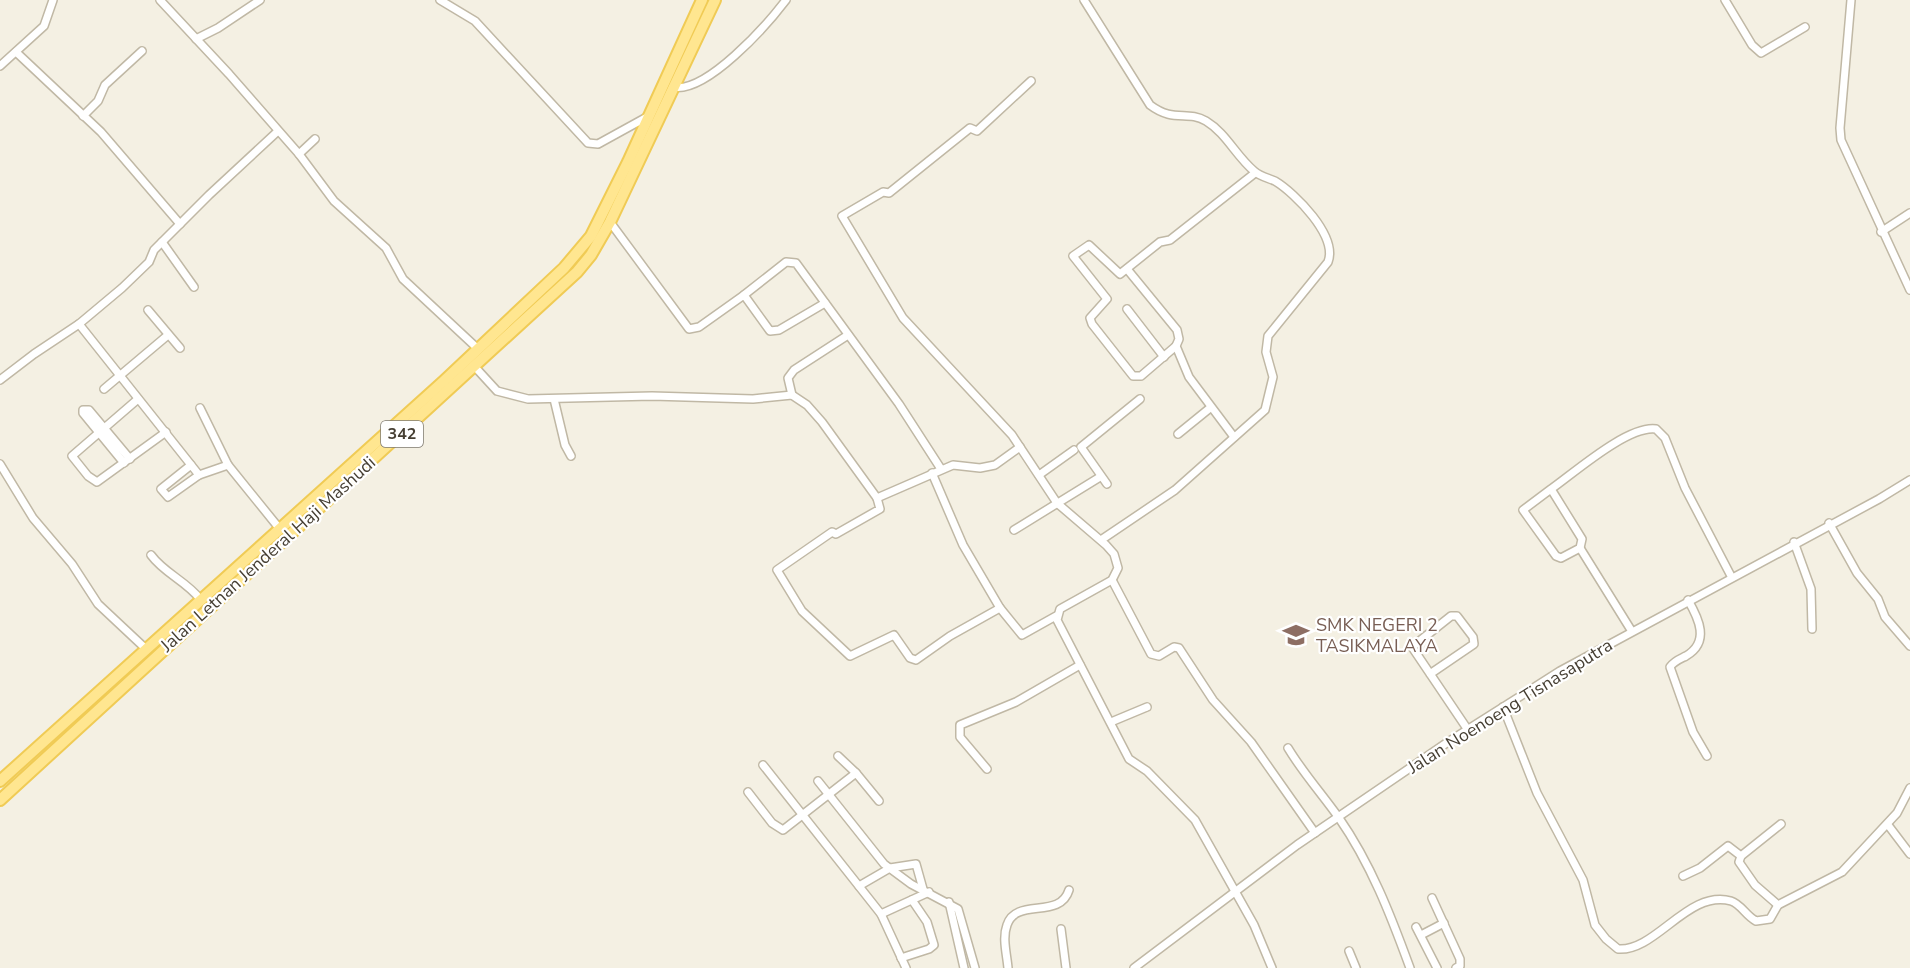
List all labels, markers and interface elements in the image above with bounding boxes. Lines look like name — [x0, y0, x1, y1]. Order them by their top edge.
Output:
road number: 342 — [381, 421, 423, 447]
street label: Jalan Letnan Jenderal Haji Mashudi — [155, 451, 381, 658]
place label: SMK NEGERI 2 TASIKMALAYA — [1316, 613, 1438, 658]
school or university icon: SMK NEGERI 2 TASIKMALAYA — [1281, 620, 1311, 650]
street label: Jalan Noenoeng Tisnasaputra — [1402, 633, 1617, 780]

